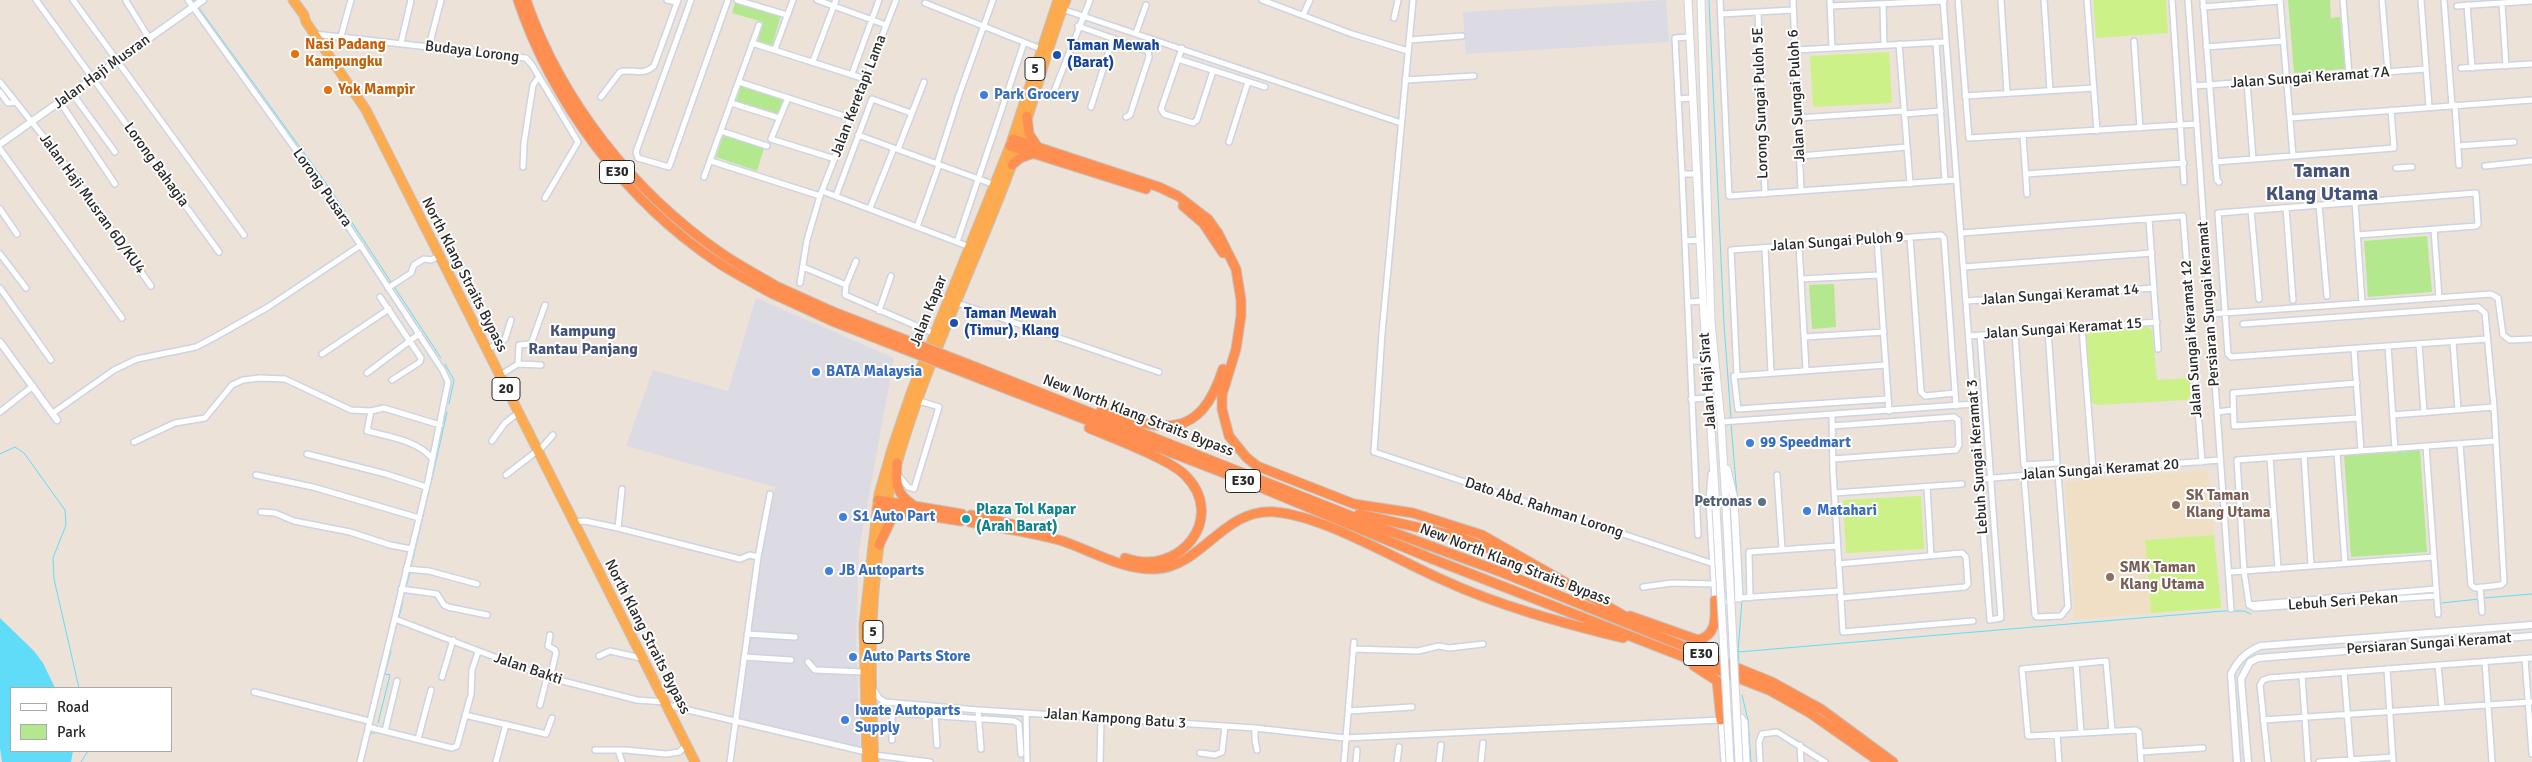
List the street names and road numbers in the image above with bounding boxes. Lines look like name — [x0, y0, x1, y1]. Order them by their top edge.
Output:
street label: Lorong Sungai Puloh 5E — [1749, 27, 1773, 179]
street label: Jalan Sungai Puloh 6 — [1785, 29, 1809, 163]
street label: Jalan Haji Musran — [50, 31, 154, 113]
street label: Jalan Keretapi Lama — [827, 32, 891, 160]
street label: Budaya Lorong — [424, 37, 520, 67]
road number: 5 — [1025, 58, 1045, 80]
street label: Jalan Sungai Keramat 7A — [2230, 63, 2390, 93]
street label: Lorong Bahagia — [119, 119, 193, 211]
street label: Jalan Haji Musran 6D/KU4 — [35, 130, 149, 278]
street label: Lorong Pusara — [288, 145, 356, 231]
road number: E30 — [600, 160, 634, 183]
street label: North Klang Straits Bypass — [417, 195, 511, 355]
street label: Persiaran Sungai Keramat — [2194, 221, 2224, 387]
street label: Jalan Sungai Puloh 9 — [1770, 228, 1904, 256]
street label: Jalan Sungai Keramat 12 — [2177, 259, 2207, 419]
street label: Jalan Kapar — [907, 273, 951, 349]
street label: Jalan Sungai Keramat 14 — [1980, 280, 2140, 310]
street label: Jalan Sungai Keramat 15 — [1983, 314, 2143, 344]
street label: Jalan Haji Sirat — [1696, 332, 1720, 430]
street label: New North Klang Straits Bypass — [1040, 371, 1236, 461]
road number: 20 — [492, 378, 520, 400]
street label: Lebuh Sungai Keramat 3 — [1964, 379, 1992, 535]
street label: Jalan Sungai Keramat 20 — [2020, 455, 2180, 485]
road number: E30 — [1226, 470, 1260, 492]
street label: Dato Abd. Rahman Lorong — [1462, 474, 1626, 542]
street label: New North Klang Straits Bypass — [1417, 520, 1613, 610]
street label: North Klang Straits Bypass — [600, 557, 694, 717]
street label: Lebuh Seri Pekan — [2287, 589, 2399, 615]
road number: 5 — [863, 620, 883, 644]
street label: Persiaran Sungai Keramat — [2346, 629, 2512, 659]
road number: E30 — [1684, 642, 1718, 666]
street label: Jalan Bakti — [491, 649, 565, 689]
street label: Jalan Kampong Batu 3 — [1043, 705, 1187, 733]

